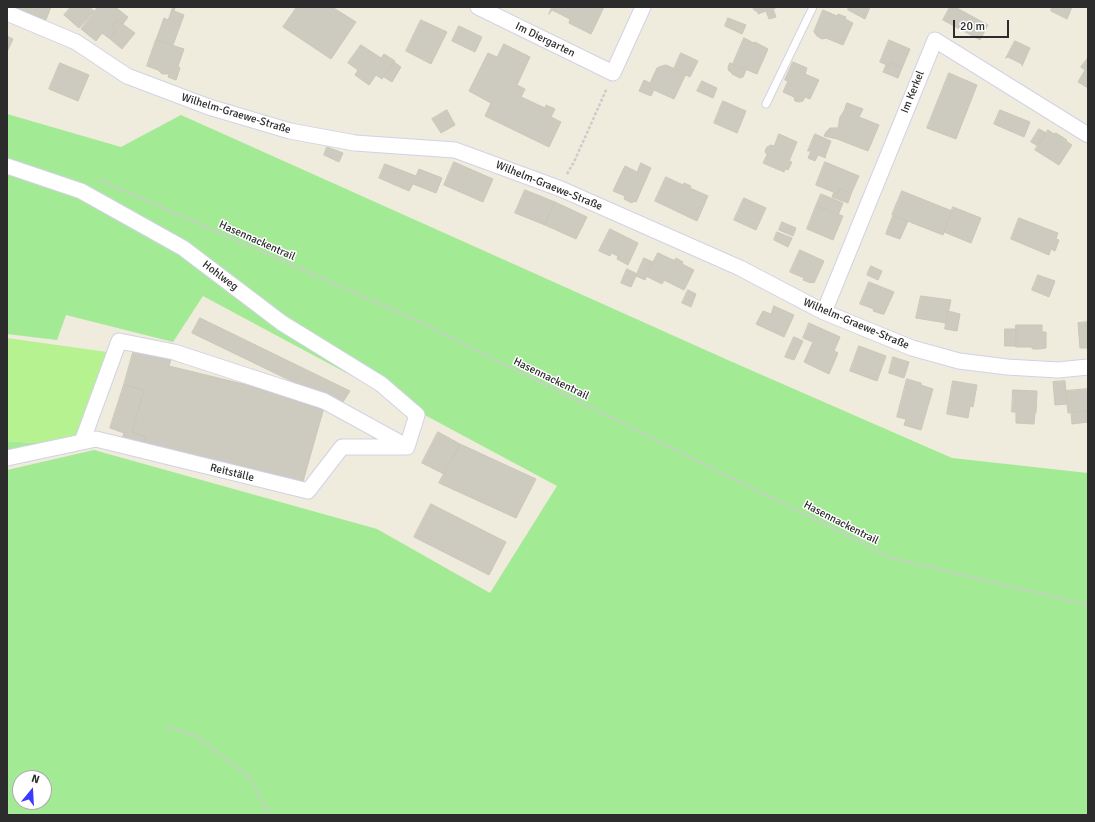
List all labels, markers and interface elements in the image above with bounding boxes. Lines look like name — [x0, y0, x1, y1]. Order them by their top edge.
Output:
scale bar — [955, 12, 1011, 38]
text: 20 m — [960, 19, 985, 34]
street label: Im Diergarten — [513, 20, 577, 60]
street label: Im Kerkel — [899, 69, 927, 115]
street label: Wilhelm-Graewe-Straße — [180, 91, 292, 137]
street label: Wilhelm-Graewe-Straße — [494, 159, 604, 213]
street label: Hasennackentrail — [217, 218, 297, 264]
street label: Hohlweg — [200, 258, 240, 294]
street label: Wilhelm-Graewe-Straße — [801, 296, 911, 352]
street label: Hasennackentrail — [511, 355, 591, 403]
street label: Reitställe — [209, 461, 255, 485]
street label: Hasennackentrail — [801, 498, 881, 548]
north arrow — [12, 770, 52, 810]
text: N — [30, 772, 41, 786]

